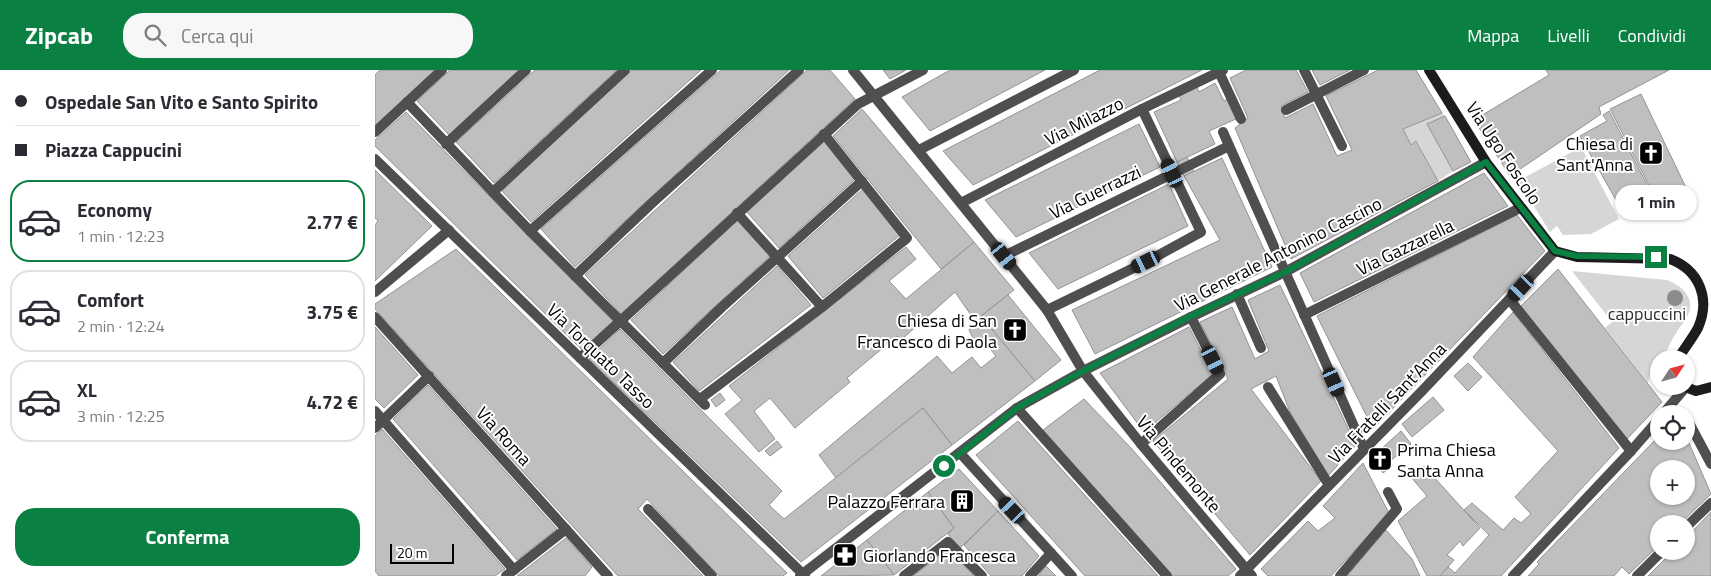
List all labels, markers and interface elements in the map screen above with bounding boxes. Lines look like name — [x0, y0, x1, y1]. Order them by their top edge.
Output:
search box — [123, 13, 473, 58]
text: Zipcab — [25, 17, 93, 53]
icon: search — [141, 21, 169, 49]
text: Cerca qui — [181, 21, 253, 50]
text: Mappa — [1467, 22, 1519, 49]
text: Livelli — [1547, 22, 1590, 49]
text: Condividi — [1618, 22, 1686, 49]
text: Ospedale San Vito e Santo Spirito — [45, 87, 318, 116]
street label: Via Milazzo — [1040, 90, 1128, 152]
street label: Via Ugo Foscolo — [1459, 96, 1549, 210]
place label: Chiesa di Sant'Anna — [1556, 130, 1633, 178]
text: Piazza Cappucini — [45, 135, 182, 164]
church icon: Chiesa di Sant'Anna — [1638, 140, 1664, 166]
car — [1158, 156, 1185, 190]
street label: Via Guerrazzi — [1045, 158, 1145, 226]
callout: 1 min — [1615, 184, 1697, 220]
street label: Via Generale Antonino Cascino — [1169, 190, 1387, 318]
text: 1 min — [1637, 190, 1675, 214]
text: Economy — [77, 195, 152, 224]
icon: car — [17, 199, 62, 244]
text: 2.77 € — [306, 207, 358, 236]
street label: Via Gazzarella — [1352, 212, 1458, 282]
text: 1 min · 12:23 — [77, 224, 165, 248]
car — [988, 240, 1019, 272]
route end — [1645, 246, 1667, 268]
car — [1129, 249, 1162, 275]
car — [1505, 272, 1536, 304]
text: Comfort — [77, 285, 144, 314]
icon: car — [17, 289, 62, 334]
text: 3.75 € — [306, 297, 358, 326]
street label: Via Torquato Tasso — [541, 297, 661, 415]
park label: cappuccini — [1608, 300, 1686, 327]
place label: Chiesa di San Francesco di Paola — [857, 307, 997, 355]
text: 2 min · 12:24 — [77, 314, 165, 338]
church icon: Chiesa di San Francesco di Paola — [1002, 317, 1028, 343]
street label: Via Fratelli Sant'Anna — [1322, 336, 1452, 470]
car — [1199, 343, 1226, 377]
north arrow — [1650, 350, 1695, 395]
map controls — [1650, 350, 1695, 560]
car — [1321, 365, 1346, 399]
text: XL — [77, 375, 97, 404]
icon: car — [17, 379, 62, 424]
text: 4.72 € — [306, 387, 358, 416]
street label: Via Roma — [470, 400, 538, 472]
text: 3 min · 12:25 — [77, 404, 165, 428]
button: locate — [1650, 405, 1695, 450]
street label: Via Pindemonte — [1130, 409, 1228, 519]
place label: Prima Chiesa Santa Anna — [1397, 436, 1496, 484]
church icon: Prima Chiesa Santa Anna — [1367, 446, 1393, 472]
route start — [933, 455, 955, 477]
button: + — [1650, 460, 1695, 505]
place label: Palazzo Ferrara — [827, 488, 945, 515]
building icon: Palazzo Ferrara — [949, 488, 975, 514]
car — [996, 494, 1027, 526]
button: Conferma — [15, 508, 360, 566]
button: − — [1650, 515, 1695, 560]
scale bar — [390, 541, 454, 564]
text: 20 m — [397, 542, 427, 563]
pharmacy icon: Giorlando Francesca — [832, 542, 858, 568]
place label: Giorlando Francesca — [863, 542, 1016, 569]

